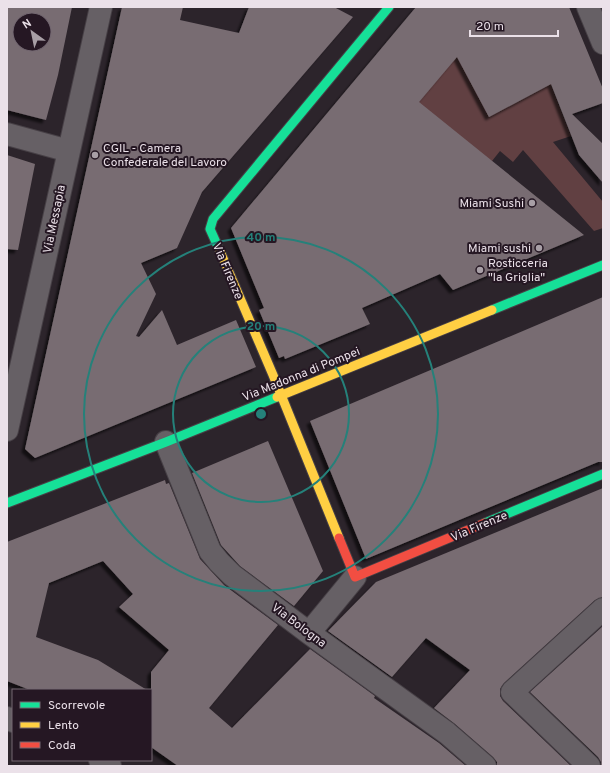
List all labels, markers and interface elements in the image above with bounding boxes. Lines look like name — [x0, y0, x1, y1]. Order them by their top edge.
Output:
north arrow — [12, 12, 52, 52]
scale bar — [470, 12, 558, 38]
text: N — [20, 16, 34, 32]
text: 20 m — [476, 19, 504, 35]
place label: CGIL - Camera Confederale del Lavoro — [103, 141, 227, 171]
marker: CGIL - Camera Confederale del Lavoro — [90, 150, 100, 160]
street label: Via Messapia — [40, 183, 70, 255]
place label: Miami Sushi — [459, 196, 524, 212]
marker: Miami Sushi — [527, 198, 537, 208]
text: 40 m — [246, 230, 276, 246]
street label: Via Firenze — [208, 241, 246, 302]
place label: Miami sushi — [468, 241, 531, 257]
marker: Miami sushi — [534, 243, 544, 253]
place label: Rosticceria "la Griglia" — [488, 256, 548, 286]
marker: Rosticceria "la Griglia" — [475, 265, 485, 275]
text: 20 m — [247, 319, 275, 335]
street label: Via Madonna di Pompei — [240, 344, 363, 406]
centre of rings — [254, 407, 268, 421]
street label: Via Firenze — [449, 508, 510, 546]
street label: Via Bologna — [268, 600, 329, 652]
legend — [12, 689, 152, 761]
text: Scorrevole — [48, 698, 105, 714]
text: Lento — [48, 718, 79, 734]
text: Coda — [48, 738, 76, 754]

